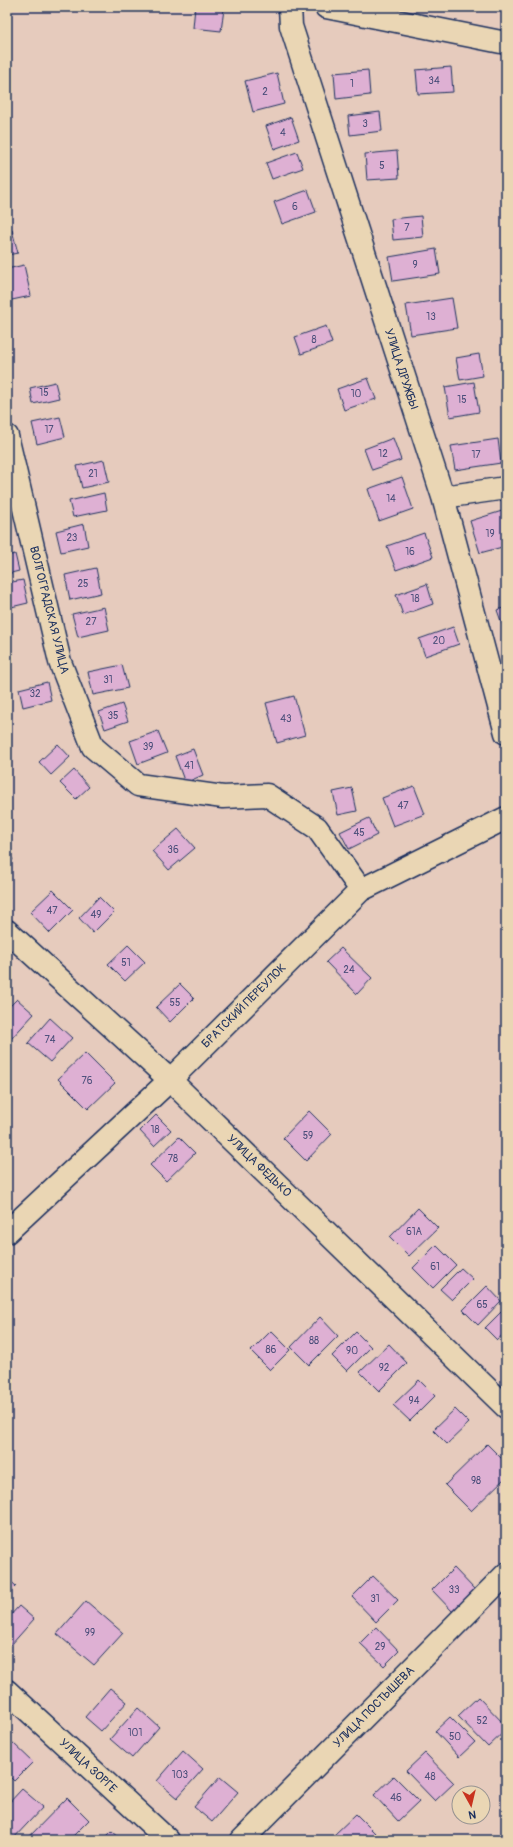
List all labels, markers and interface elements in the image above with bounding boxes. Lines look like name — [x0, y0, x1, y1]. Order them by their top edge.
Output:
house number: 34 — [428, 75, 440, 87]
house number: 1 — [350, 78, 354, 90]
house number: 2 — [262, 86, 268, 98]
house number: 3 — [362, 118, 368, 130]
house number: 4 — [280, 127, 286, 139]
house number: 5 — [379, 160, 385, 172]
house number: 6 — [292, 201, 298, 213]
house number: 7 — [404, 222, 410, 234]
house number: 9 — [412, 259, 418, 271]
house number: 13 — [426, 311, 436, 323]
street label: УЛИЦА ДРУЖБЫ — [381, 327, 421, 412]
house number: 8 — [311, 334, 317, 346]
house number: 15 — [39, 387, 49, 399]
house number: 10 — [351, 388, 362, 400]
house number: 15 — [457, 394, 467, 406]
house number: 17 — [44, 424, 54, 436]
house number: 12 — [378, 448, 388, 460]
house number: 17 — [471, 449, 481, 461]
house number: 21 — [88, 468, 98, 480]
house number: 14 — [386, 493, 396, 505]
house number: 19 — [485, 528, 495, 540]
house number: 23 — [67, 532, 78, 544]
street label: ВОЛГОГРАДСКАЯ УЛИЦА — [26, 545, 72, 676]
house number: 16 — [405, 546, 415, 558]
house number: 25 — [77, 578, 89, 590]
house number: 18 — [411, 593, 419, 605]
house number: 27 — [86, 616, 97, 628]
house number: 20 — [433, 635, 445, 647]
house number: 31 — [103, 674, 113, 686]
house number: 32 — [29, 688, 41, 700]
house number: 35 — [108, 710, 119, 722]
house number: 43 — [280, 713, 292, 725]
house number: 39 — [143, 741, 153, 753]
house number: 41 — [184, 760, 194, 772]
house number: 47 — [397, 800, 409, 812]
house number: 45 — [353, 827, 365, 839]
house number: 36 — [167, 844, 179, 856]
house number: 47 — [46, 905, 58, 917]
house number: 49 — [91, 909, 101, 921]
house number: 51 — [121, 957, 131, 969]
street label: БРАТСКИЙ ПЕРЕУЛОК — [199, 961, 289, 1051]
house number: 24 — [343, 964, 355, 976]
house number: 55 — [170, 997, 180, 1009]
house number: 74 — [44, 1034, 56, 1046]
house number: 76 — [81, 1075, 93, 1087]
house number: 18 — [151, 1124, 159, 1136]
house number: 59 — [303, 1130, 313, 1142]
street label: УЛИЦА ФЕДЬКО — [224, 1132, 295, 1201]
house number: 78 — [168, 1153, 178, 1165]
house number: 61А — [406, 1226, 423, 1238]
house number: 61 — [430, 1261, 440, 1273]
house number: 65 — [476, 1299, 488, 1311]
house number: 88 — [309, 1335, 319, 1347]
house number: 86 — [266, 1344, 277, 1356]
house number: 90 — [346, 1345, 358, 1357]
house number: 92 — [379, 1362, 390, 1374]
house number: 94 — [409, 1395, 420, 1407]
house number: 98 — [471, 1475, 481, 1487]
house number: 33 — [448, 1584, 460, 1596]
house number: 31 — [370, 1593, 380, 1605]
house number: 99 — [85, 1627, 95, 1639]
house number: 29 — [375, 1641, 385, 1653]
street label: УЛИЦА ПОСТЫШЕВА — [330, 1663, 418, 1751]
house number: 52 — [476, 1715, 488, 1727]
house number: 101 — [128, 1727, 142, 1739]
house number: 50 — [449, 1731, 461, 1743]
street label: УЛИЦА ЗОРГЕ — [56, 1736, 120, 1796]
house number: 103 — [172, 1769, 189, 1781]
house number: 48 — [425, 1771, 435, 1783]
north arrow — [451, 1785, 491, 1825]
house number: 46 — [390, 1792, 402, 1804]
text: N — [467, 1807, 477, 1821]

